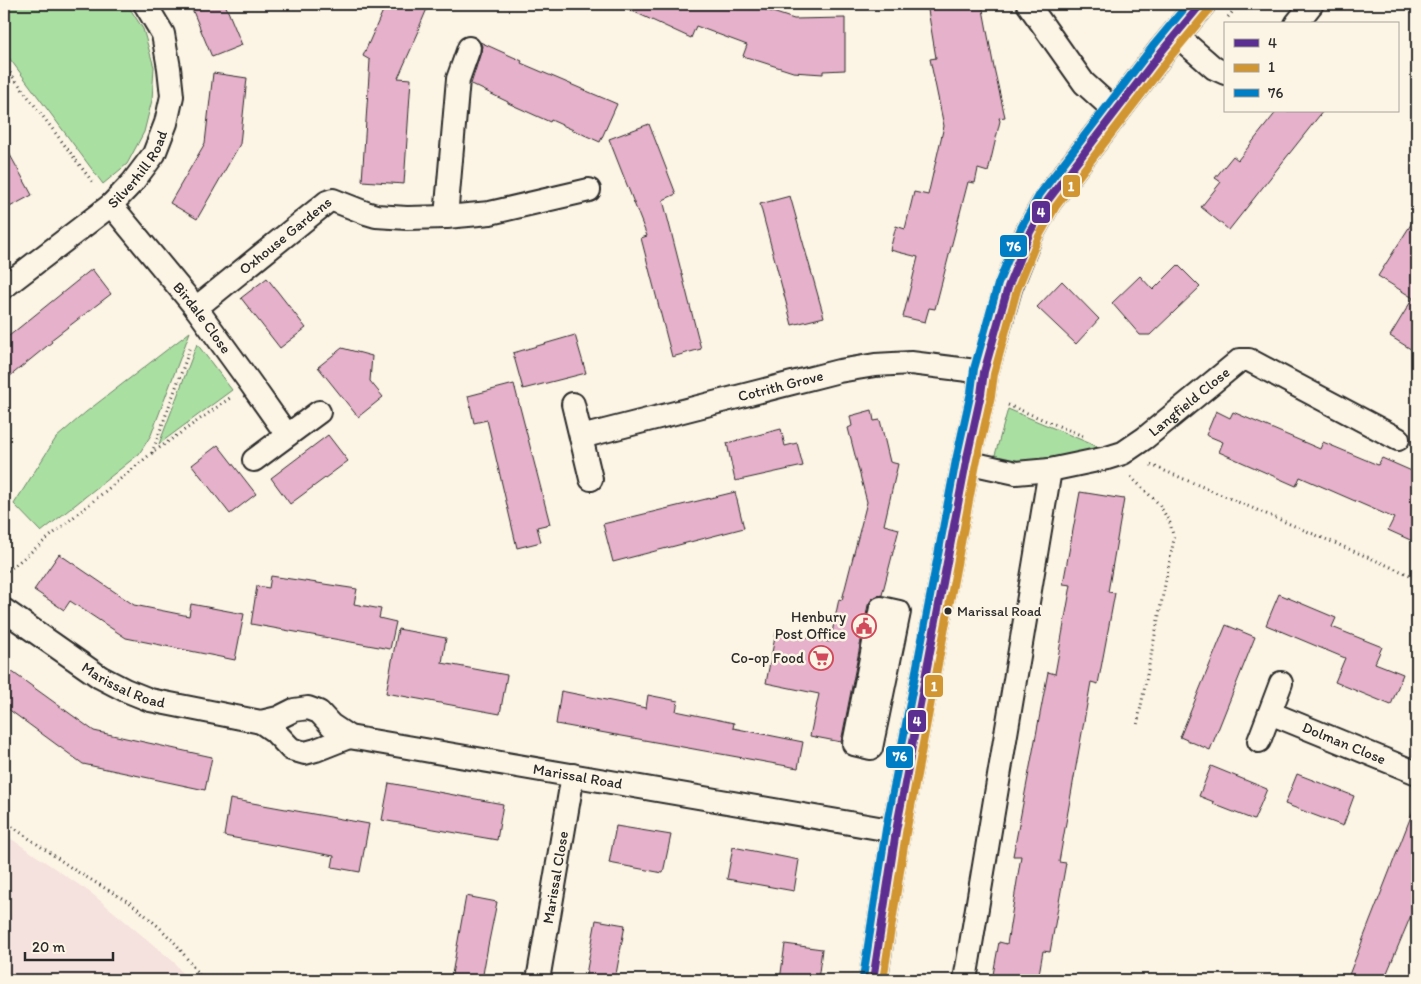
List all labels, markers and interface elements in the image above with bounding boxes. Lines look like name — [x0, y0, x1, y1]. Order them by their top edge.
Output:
legend — [1224, 22, 1398, 112]
text: 4 — [1268, 34, 1277, 52]
text: 1 — [1268, 58, 1275, 76]
text: 76 — [1268, 84, 1283, 102]
street label: Silverhill Road — [104, 127, 172, 212]
line badge: 1 — [1062, 174, 1081, 198]
text: 1 — [1068, 178, 1075, 195]
street label: Oxhouse Gardens — [236, 193, 335, 278]
line badge: 4 — [1031, 200, 1051, 224]
text: 4 — [1037, 204, 1046, 221]
line badge: 76 — [999, 234, 1028, 258]
text: 76 — [1006, 238, 1022, 255]
street label: Birdale Close — [169, 278, 235, 357]
street label: Langfield Close — [1145, 363, 1233, 440]
street label: Cotrith Grove — [736, 366, 825, 405]
place label: Marissal Road — [957, 603, 1042, 620]
marker: Marissal Road — [943, 606, 953, 616]
place label: Henbury Post Office — [775, 608, 846, 643]
public building icon: Henbury Post Office — [851, 613, 877, 639]
supermarket icon: Co-op Food — [808, 645, 834, 671]
place label: Co-op Food — [731, 649, 804, 667]
street label: Marissal Road — [78, 658, 167, 712]
line badge: 1 — [924, 674, 944, 698]
text: 1 — [931, 678, 938, 695]
line badge: 4 — [907, 709, 927, 733]
text: 4 — [913, 713, 922, 730]
street label: Dolman Close — [1300, 718, 1388, 768]
line badge: 76 — [885, 745, 914, 769]
text: 76 — [892, 748, 908, 765]
street label: Marissal Road — [532, 760, 624, 793]
street label: Marissal Close — [539, 830, 572, 925]
scale bar — [25, 929, 112, 961]
text: 20 m — [32, 938, 66, 956]

